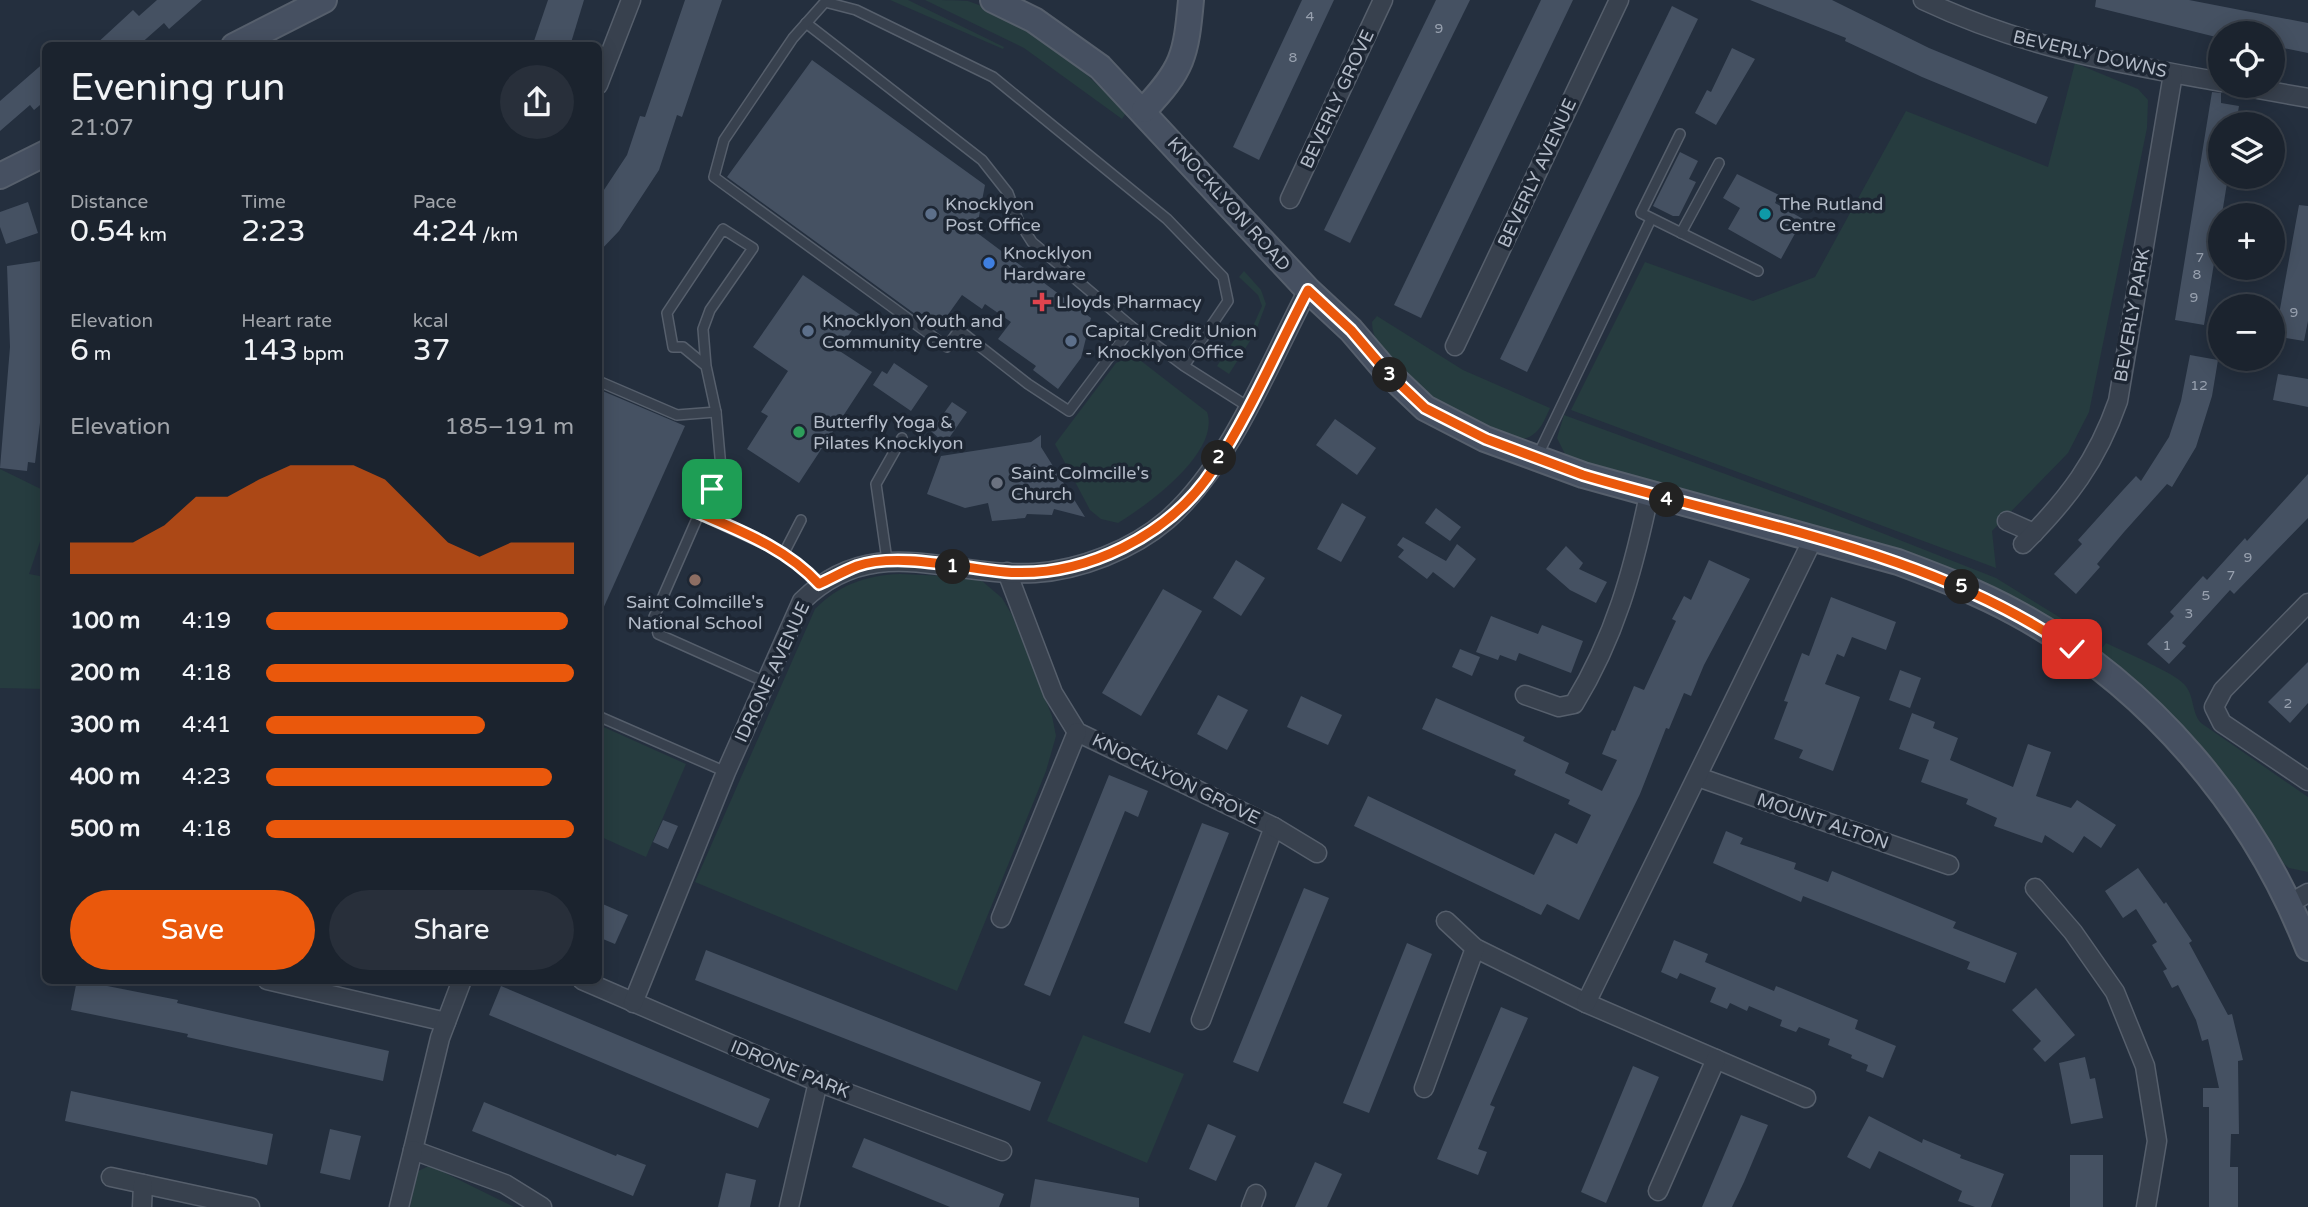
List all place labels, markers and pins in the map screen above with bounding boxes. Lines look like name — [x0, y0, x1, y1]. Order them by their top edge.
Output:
place label: Knocklyon Post Office — [945, 193, 1041, 236]
place label: The Rutland Centre — [1779, 193, 1883, 236]
marker: Knocklyon Post Office — [923, 206, 939, 222]
marker: The Rutland Centre — [1757, 206, 1773, 222]
place label: Knocklyon Hardware — [1003, 242, 1092, 285]
marker: Knocklyon Hardware — [981, 255, 997, 271]
place label: Lloyds Pharmacy — [1056, 291, 1202, 313]
marker: Lloyds Pharmacy — [1034, 294, 1050, 310]
place label: Knocklyon Youth and Community Centre — [822, 310, 1003, 353]
place label: Capital Credit Union - Knocklyon Office — [1085, 320, 1257, 363]
marker: Knocklyon Youth and Community Centre — [800, 323, 816, 339]
marker: Capital Credit Union - Knocklyon Office — [1063, 333, 1079, 349]
pin: 3 — [1372, 358, 1408, 392]
place label: Butterfly Yoga & Pilates Knocklyon — [813, 411, 963, 454]
marker: Butterfly Yoga & Pilates Knocklyon — [791, 424, 807, 440]
pin: 2 — [1202, 440, 1236, 476]
pin — [682, 459, 742, 519]
place label: Saint Colmcille's Church — [1011, 462, 1149, 505]
marker: Saint Colmcille's Church — [989, 475, 1005, 491]
pin: 4 — [1650, 482, 1684, 518]
pin: 1 — [936, 550, 970, 584]
pin: 5 — [1944, 570, 1980, 604]
marker: Saint Colmcille's National School — [687, 572, 703, 588]
place label: Saint Colmcille's National School — [626, 591, 764, 634]
pin — [2042, 619, 2102, 679]

